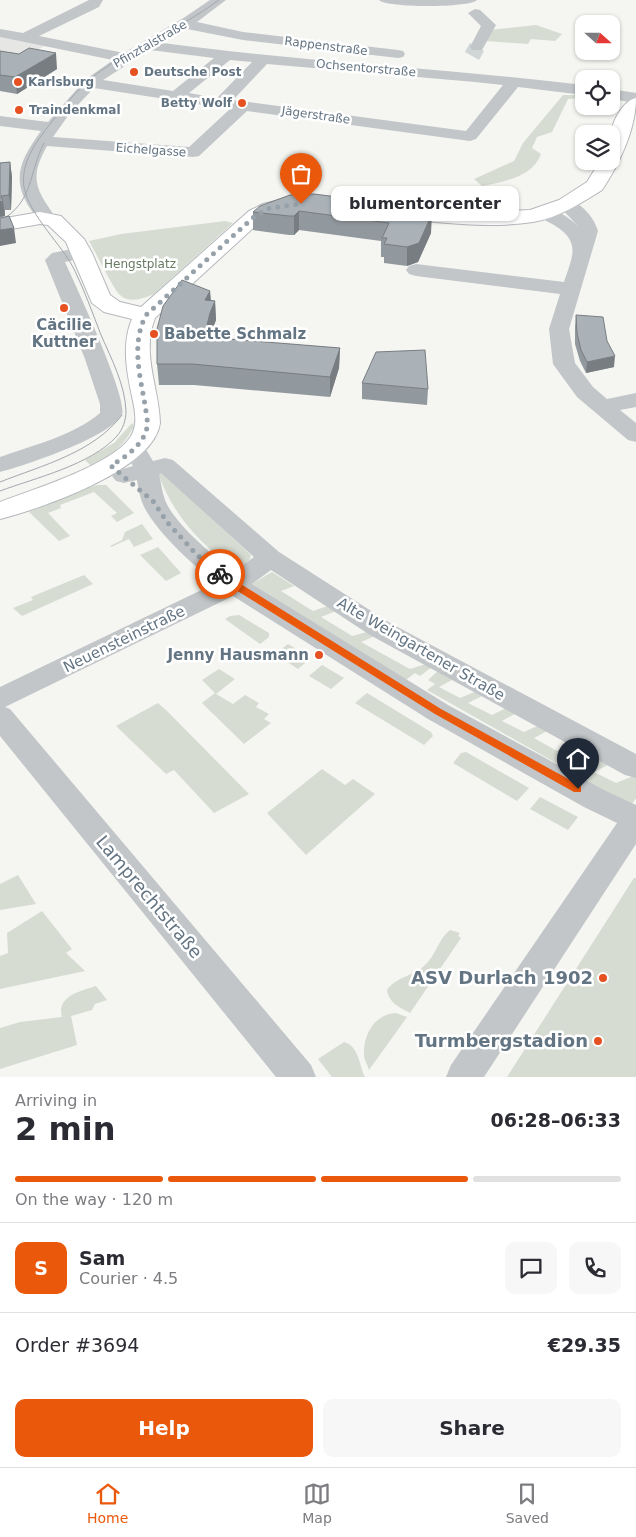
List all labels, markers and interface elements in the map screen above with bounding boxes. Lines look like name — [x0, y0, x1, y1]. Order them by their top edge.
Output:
north arrow — [575, 15, 620, 60]
map controls — [575, 15, 620, 170]
street label: Pfinztalstraße — [111, 17, 189, 71]
street label: Rappenstraße — [284, 34, 368, 58]
street label: Ochsentorstraße — [316, 57, 416, 79]
place label: Deutsche Post — [144, 65, 242, 79]
marker: Deutsche Post — [128, 66, 140, 78]
button: locate — [575, 70, 620, 115]
place label: Karlsburg — [28, 75, 94, 89]
marker: Karlsburg — [12, 76, 24, 88]
place label: Betty Wolf — [161, 96, 233, 110]
marker: Betty Wolf — [236, 97, 248, 109]
place label: Traindenkmal — [29, 103, 121, 117]
street label: Jägerstraße — [280, 103, 351, 127]
marker: Traindenkmal — [13, 104, 25, 116]
button: layers — [575, 125, 620, 170]
street label: Eichelgasse — [115, 141, 187, 159]
pin — [280, 153, 322, 204]
icon: bag — [287, 160, 315, 188]
callout: blumentorcenter — [331, 186, 518, 222]
text: blumentorcenter — [349, 194, 501, 213]
park label: Hengstplatz — [104, 257, 176, 271]
marker: Cäcilie Kuttner — [58, 302, 70, 314]
place label: Cäcilie Kuttner — [32, 316, 97, 351]
place label: Babette Schmalz — [164, 325, 306, 343]
marker: Babette Schmalz — [148, 328, 160, 340]
courier — [195, 549, 245, 599]
icon: bike — [206, 560, 234, 588]
street label: Alte Weingartener Straße — [334, 594, 508, 704]
street label: Neuensteinstraße — [60, 602, 188, 676]
place label: Jenny Hausmann — [166, 646, 309, 664]
marker: Jenny Hausmann — [313, 649, 325, 661]
pin — [557, 738, 599, 789]
icon: home — [564, 745, 592, 773]
street label: Lamprechtstraße — [92, 831, 207, 962]
place label: ASV Durlach 1902 — [411, 967, 593, 988]
marker: ASV Durlach 1902 — [597, 972, 609, 984]
place label: Turmbergstadion — [415, 1030, 588, 1051]
marker: Turmbergstadion — [592, 1035, 604, 1047]
text: Arriving in — [15, 1091, 97, 1110]
text: 06:28–06:33 — [491, 1109, 621, 1131]
text: 2 min — [15, 1110, 116, 1148]
text: On the way · 120 m — [15, 1190, 173, 1209]
button: chat — [505, 1242, 557, 1294]
button: phone — [569, 1242, 621, 1294]
text: Sam — [79, 1247, 125, 1269]
text: S — [34, 1257, 48, 1279]
text: Courier · 4.5 — [79, 1269, 178, 1288]
text: Order #3694 — [15, 1334, 139, 1356]
text: €29.35 — [548, 1334, 621, 1356]
button: Help — [15, 1399, 313, 1457]
button: Share — [323, 1399, 621, 1457]
tab: Home — [87, 1480, 128, 1526]
tab: Map — [302, 1480, 332, 1526]
tab: Saved — [506, 1480, 549, 1526]

